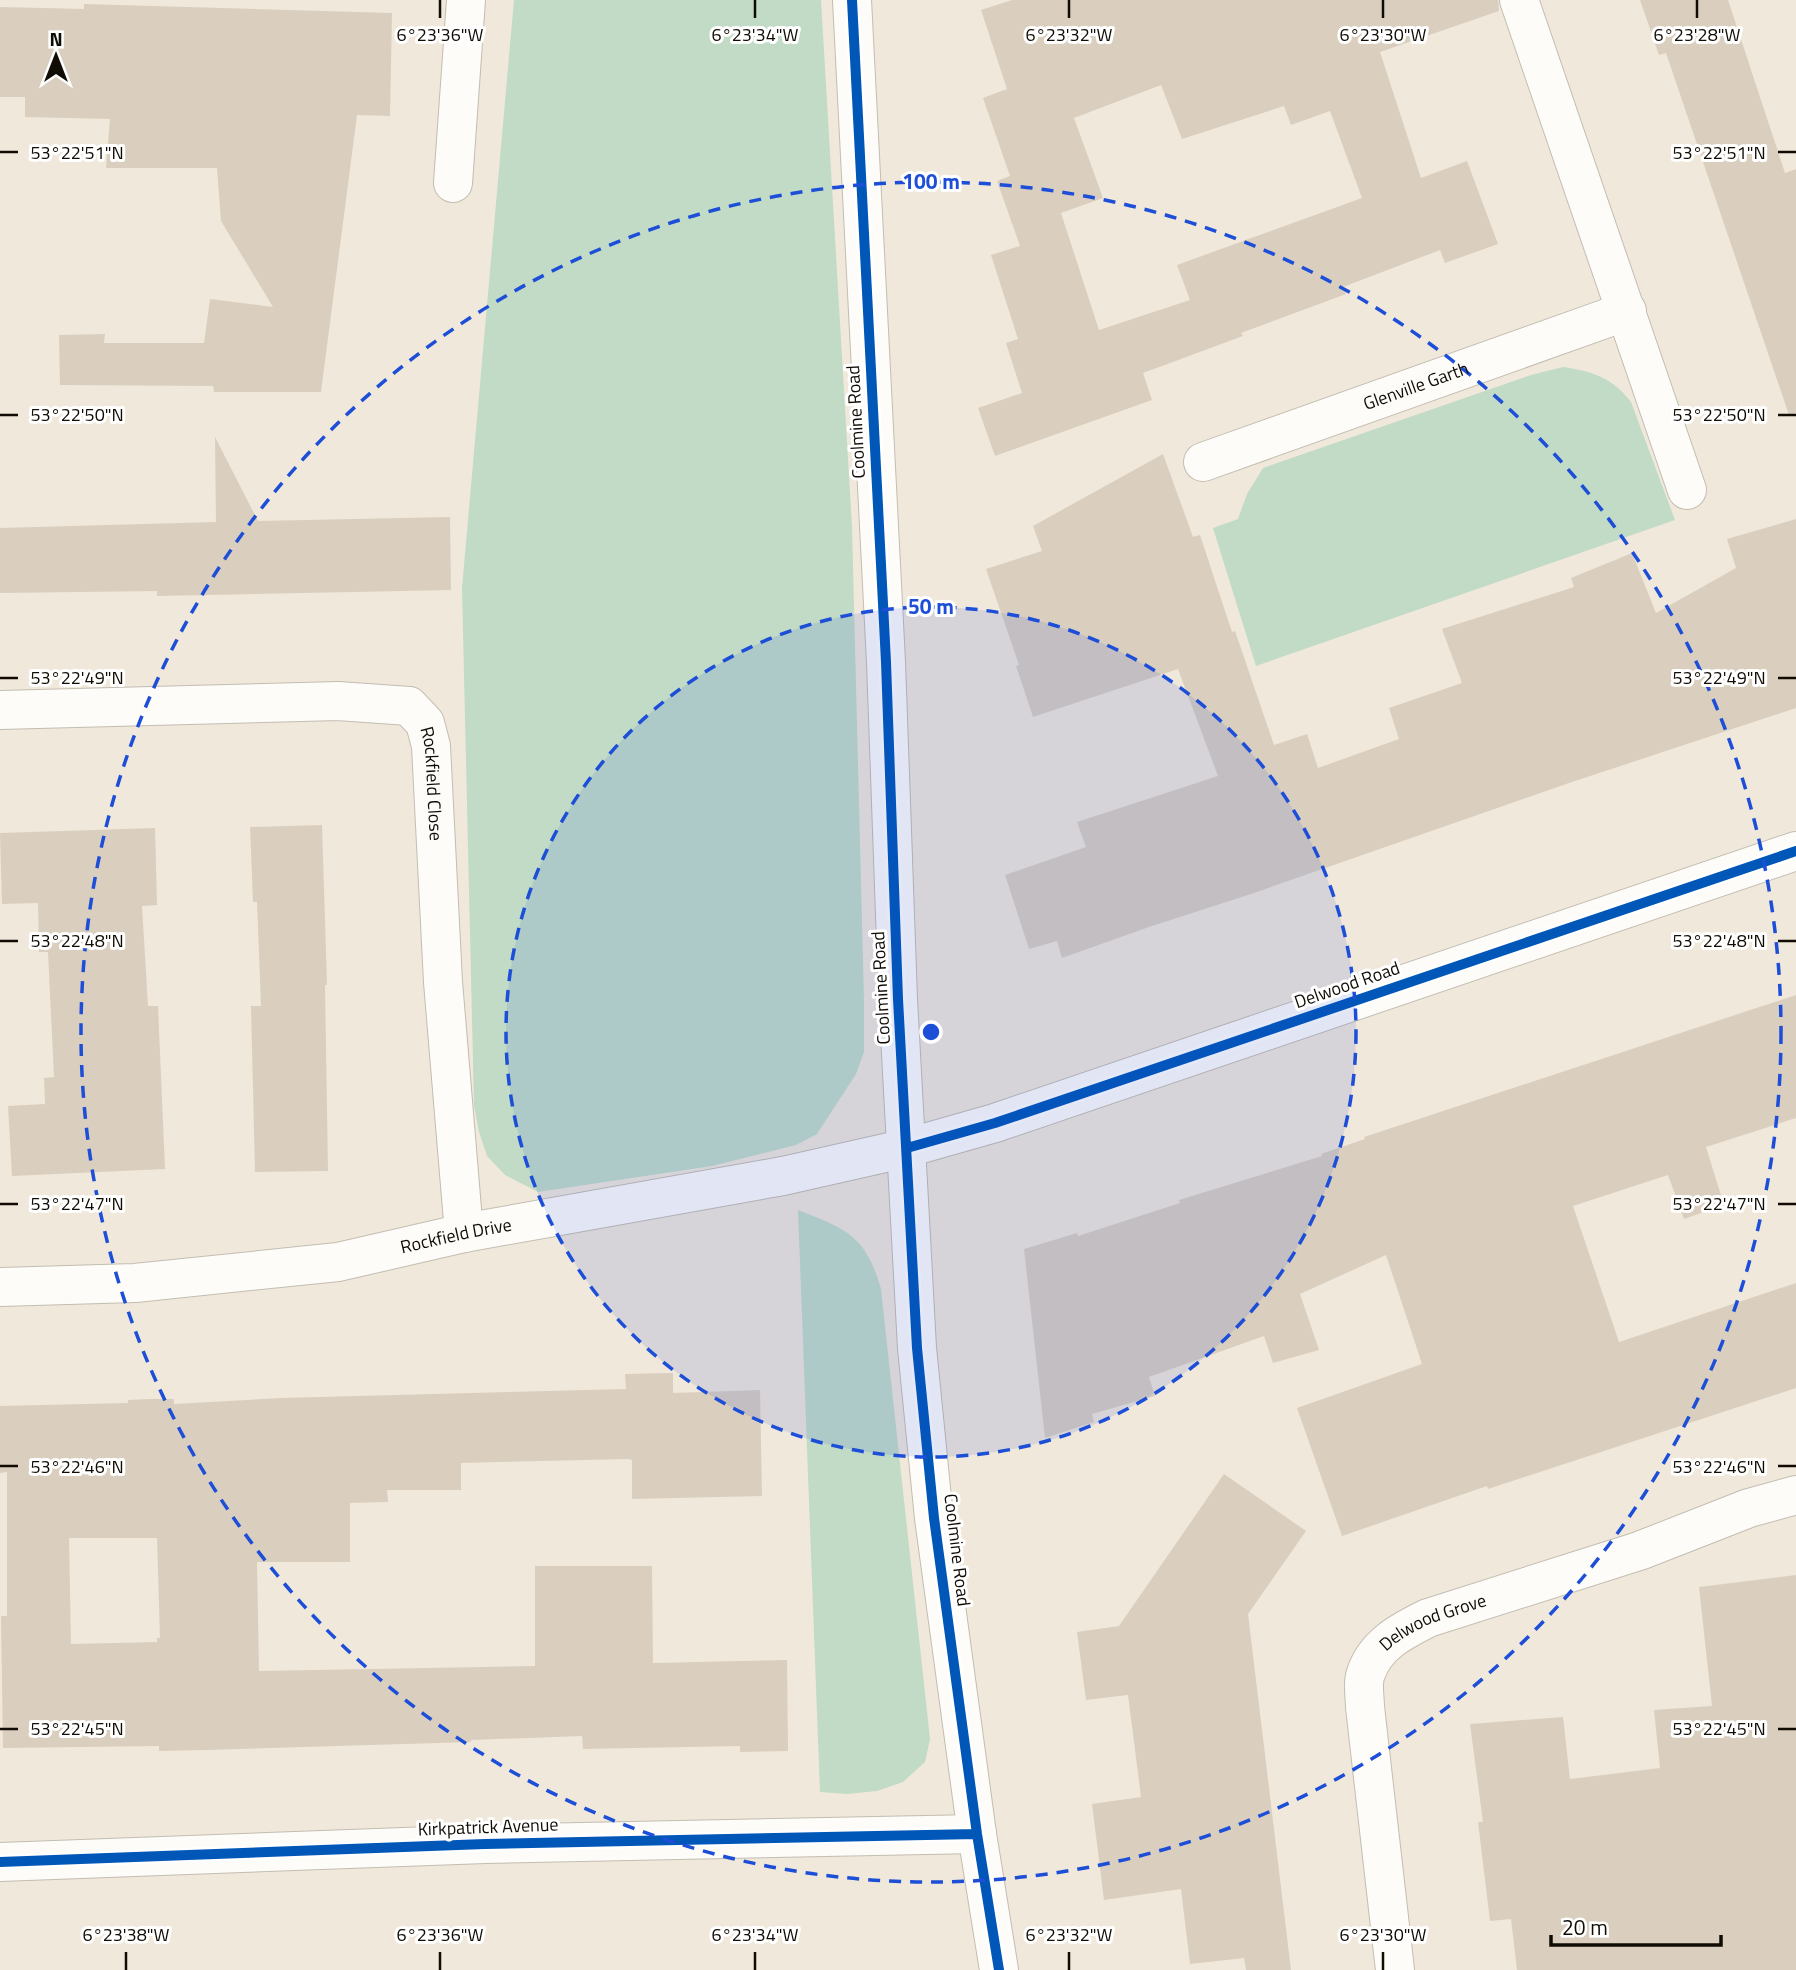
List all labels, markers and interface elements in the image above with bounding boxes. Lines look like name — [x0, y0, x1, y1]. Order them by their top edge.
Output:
north arrow — [21, 21, 91, 91]
text: 6°23'36"W — [397, 21, 483, 48]
text: 6°23'34"W — [712, 21, 798, 48]
text: 6°23'32"W — [1026, 21, 1112, 48]
text: 6°23'30"W — [1340, 21, 1426, 48]
text: 6°23'28"W — [1654, 21, 1740, 48]
text: N — [49, 24, 63, 53]
text: 53°22'51"N — [30, 139, 124, 166]
text: 53°22'51"N — [1672, 139, 1766, 166]
text: 100 m — [902, 165, 960, 197]
street label: Glenville Garth — [1359, 354, 1472, 417]
street label: Coolmine Road — [839, 365, 872, 479]
text: 53°22'50"N — [30, 401, 124, 428]
text: 53°22'50"N — [1672, 401, 1766, 428]
text: 50 m — [908, 590, 954, 622]
text: 53°22'49"N — [30, 664, 124, 691]
text: 53°22'49"N — [1672, 664, 1766, 691]
street label: Rockfield Close — [413, 723, 450, 841]
text: 53°22'48"N — [30, 927, 124, 954]
text: 53°22'48"N — [1672, 927, 1766, 954]
street label: Coolmine Road — [864, 931, 897, 1045]
street label: Delwood Road — [1290, 954, 1403, 1015]
centre of rings — [919, 1020, 943, 1044]
text: 53°22'47"N — [30, 1190, 124, 1217]
text: 53°22'47"N — [1672, 1190, 1766, 1217]
street label: Rockfield Drive — [398, 1211, 514, 1260]
text: 53°22'46"N — [30, 1453, 124, 1480]
text: 53°22'46"N — [1672, 1453, 1766, 1480]
street label: Coolmine Road — [937, 1492, 978, 1608]
street label: Delwood Grove — [1373, 1586, 1490, 1657]
text: 53°22'45"N — [30, 1715, 124, 1742]
text: 53°22'45"N — [1672, 1715, 1766, 1742]
street label: Kirkpatrick Avenue — [417, 1811, 559, 1842]
scale bar — [1551, 1904, 1721, 1948]
text: 20 m — [1562, 1911, 1608, 1943]
text: 6°23'38"W — [83, 1921, 169, 1948]
text: 6°23'36"W — [397, 1921, 483, 1948]
text: 6°23'34"W — [712, 1921, 798, 1948]
text: 6°23'32"W — [1026, 1921, 1112, 1948]
text: 6°23'30"W — [1340, 1921, 1426, 1948]

